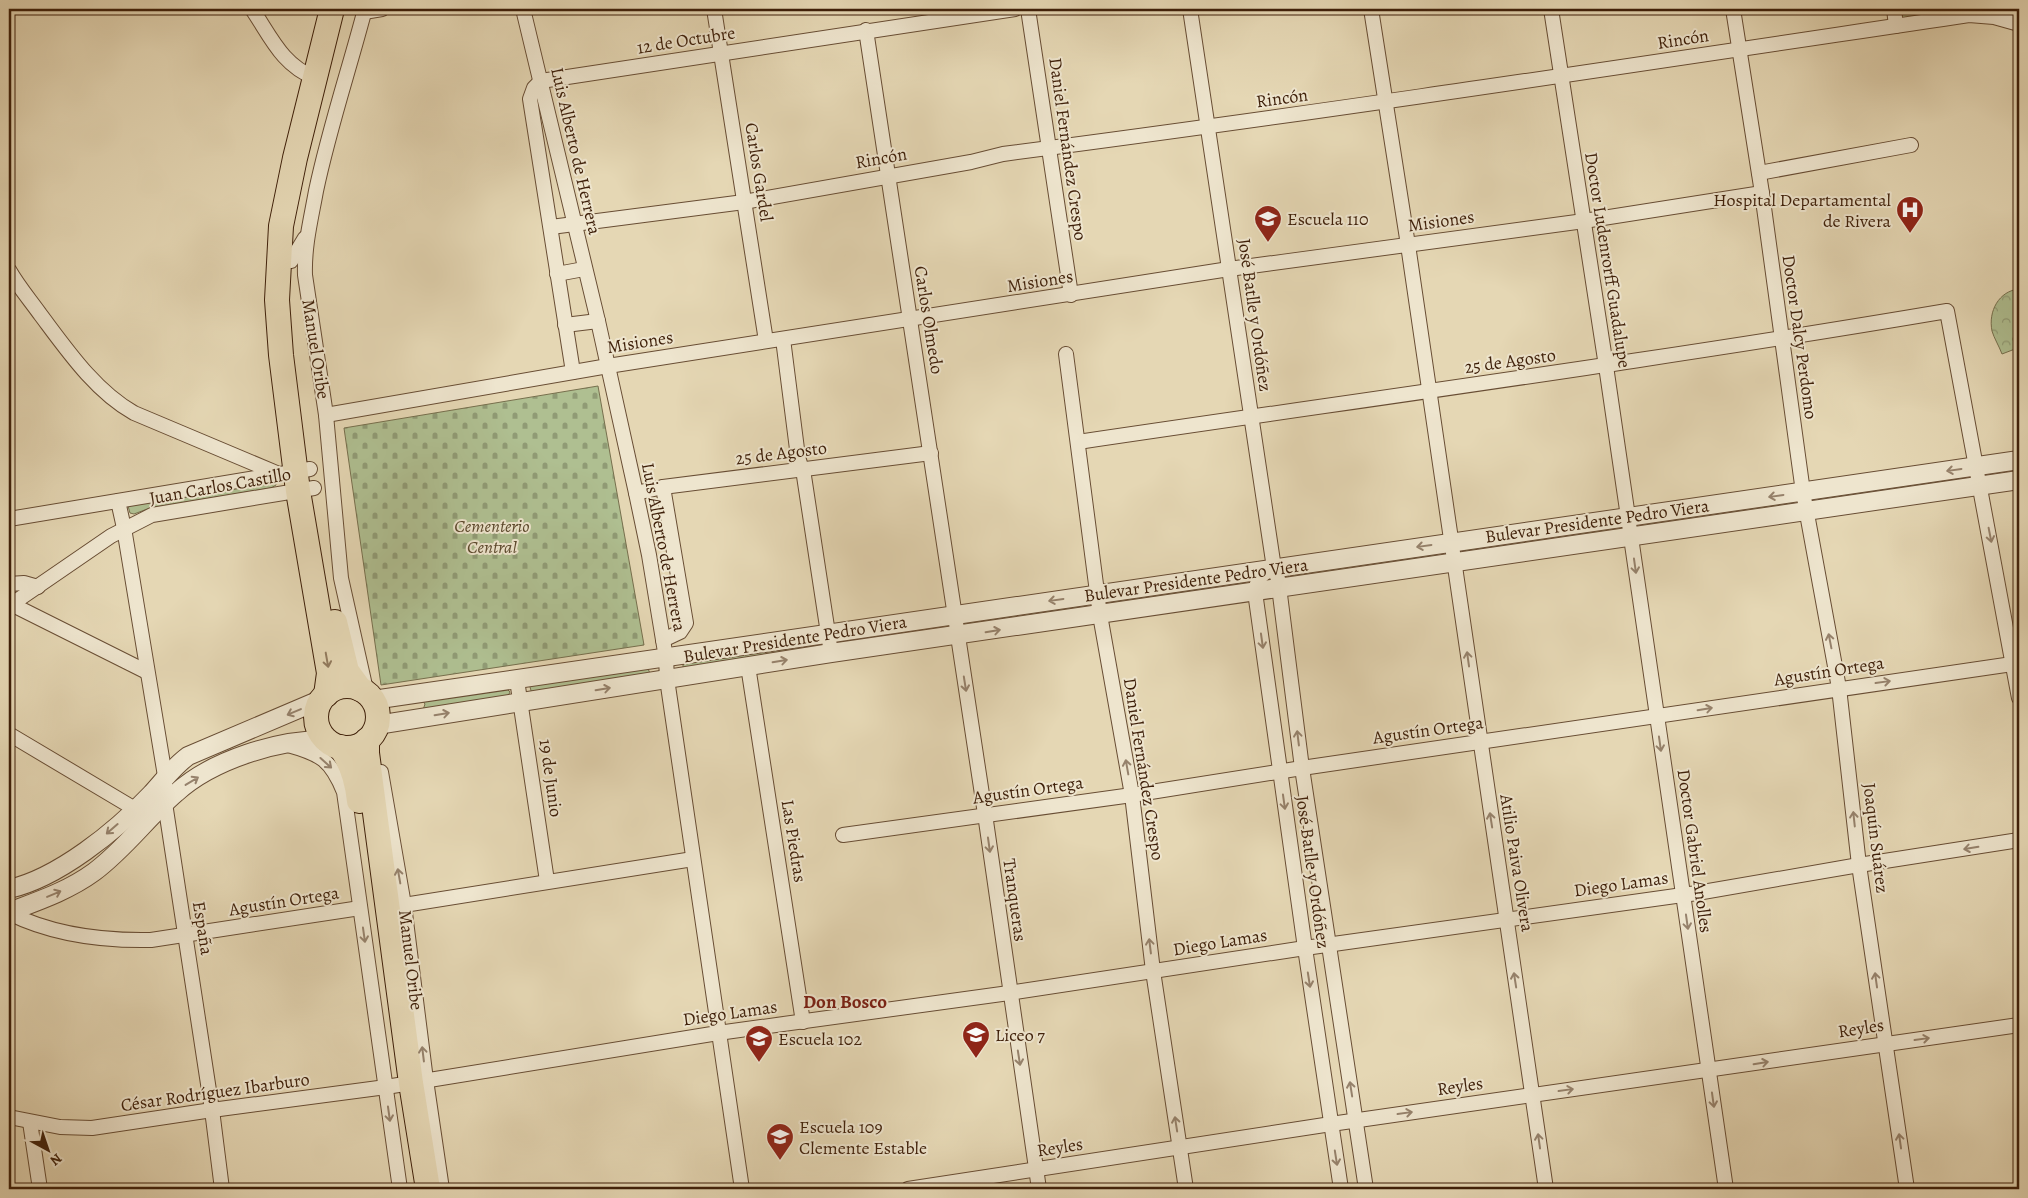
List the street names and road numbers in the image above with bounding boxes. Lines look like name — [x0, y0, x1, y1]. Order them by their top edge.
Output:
street label: 12 de Octubre — [635, 20, 737, 60]
street label: Rincón — [1655, 23, 1711, 55]
street label: Daniel Fernández Crespo — [1043, 56, 1093, 242]
street label: Luis Alberto de Herrera — [545, 65, 607, 238]
street label: Rincón — [1255, 82, 1310, 113]
street label: Carlos Gardel — [739, 121, 779, 224]
street label: Rincón — [853, 142, 909, 174]
street label: Doctor Ludenrorff Guadalupe — [1579, 150, 1637, 370]
street label: Misiones — [1406, 204, 1476, 238]
street label: José Batlle y Ordóñez — [1232, 237, 1278, 393]
street label: Doctor Dalcy Perdomo — [1777, 253, 1823, 421]
street label: Carlos Olmedo — [909, 264, 949, 376]
street label: Misiones — [1005, 264, 1075, 298]
street label: Manuel Oribe — [296, 297, 336, 401]
street label: Misiones — [605, 325, 675, 359]
street label: 25 de Agosto — [1463, 343, 1557, 379]
street label: 25 de Agosto — [734, 435, 828, 471]
street label: Luis Alberto de Herrera — [636, 461, 692, 634]
street label: Juan Carlos Castillo — [147, 462, 293, 510]
street label: Bulevar Presidente Pedro Viera — [1483, 493, 1711, 549]
street label: Bulevar Presidente Pedro Viera — [1082, 552, 1310, 608]
street label: Bulevar Presidente Pedro Viera — [681, 609, 909, 669]
street label: Agustín Ortega — [1771, 650, 1886, 692]
street label: Daniel Fernández Crespo — [1118, 676, 1170, 862]
street label: Agustín Ortega — [1370, 710, 1485, 750]
street label: 19 de Junio — [534, 738, 568, 818]
street label: Doctor Gabriel Anolles — [1672, 768, 1718, 934]
street label: Agustín Ortega — [970, 770, 1085, 810]
street label: Joaquín Suárez — [1857, 782, 1895, 894]
street label: Atilio Paiva Olivera — [1494, 791, 1540, 934]
street label: José Batlle y Ordóñez — [1290, 794, 1336, 950]
street label: Las Piedras — [776, 798, 812, 884]
street label: Tranqueras — [997, 857, 1033, 943]
street label: Diego Lamas — [1572, 865, 1670, 903]
street label: Agustín Ortega — [226, 880, 341, 922]
street label: España — [187, 899, 219, 957]
street label: Manuel Oribe — [393, 909, 429, 1011]
street label: Diego Lamas — [1171, 923, 1269, 961]
street label: Diego Lamas — [681, 994, 779, 1032]
street label: Reyles — [1836, 1013, 1886, 1043]
street label: César Rodríguez Ibarburo — [119, 1067, 311, 1117]
street label: Reyles — [1435, 1071, 1485, 1101]
street label: Reyles — [1035, 1132, 1085, 1162]

